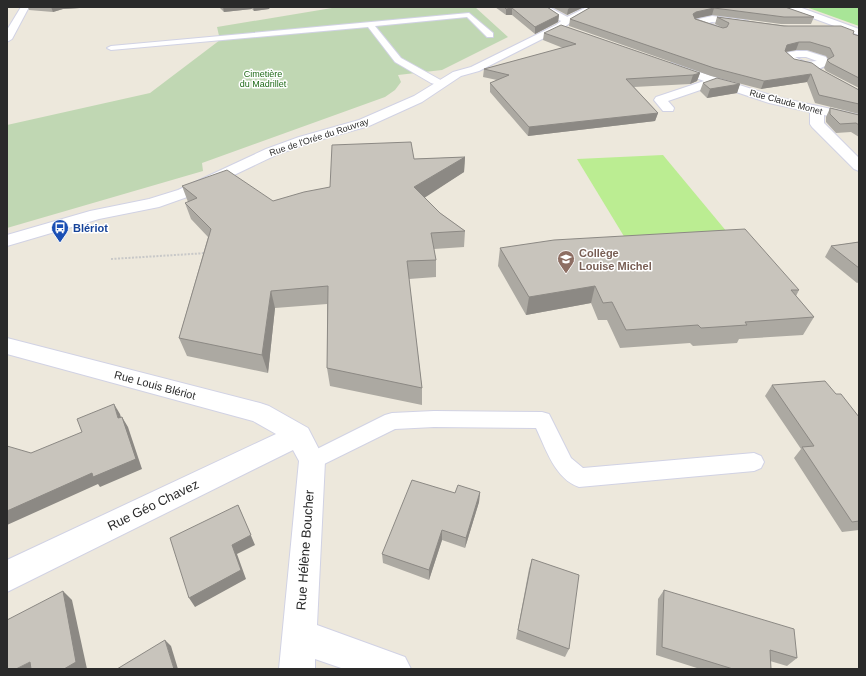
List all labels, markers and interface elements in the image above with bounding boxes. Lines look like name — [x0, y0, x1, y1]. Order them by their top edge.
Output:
park label: Cimetière du Madrillet — [240, 69, 287, 89]
street label: Rue Claude Monet — [748, 87, 824, 117]
street label: Rue de l'Orée du Rouvray — [268, 116, 370, 158]
bus stop icon: Blériot — [50, 218, 70, 243]
place label: Blériot — [73, 222, 108, 234]
place label: Collège Louise Michel — [579, 247, 652, 272]
school or university icon: Collège Louise Michel — [556, 249, 576, 274]
street label: Rue Louis Blériot — [113, 368, 197, 402]
street label: Rue Géo Chavez — [105, 476, 201, 534]
street label: Rue Hélène Boucher — [293, 489, 317, 611]

